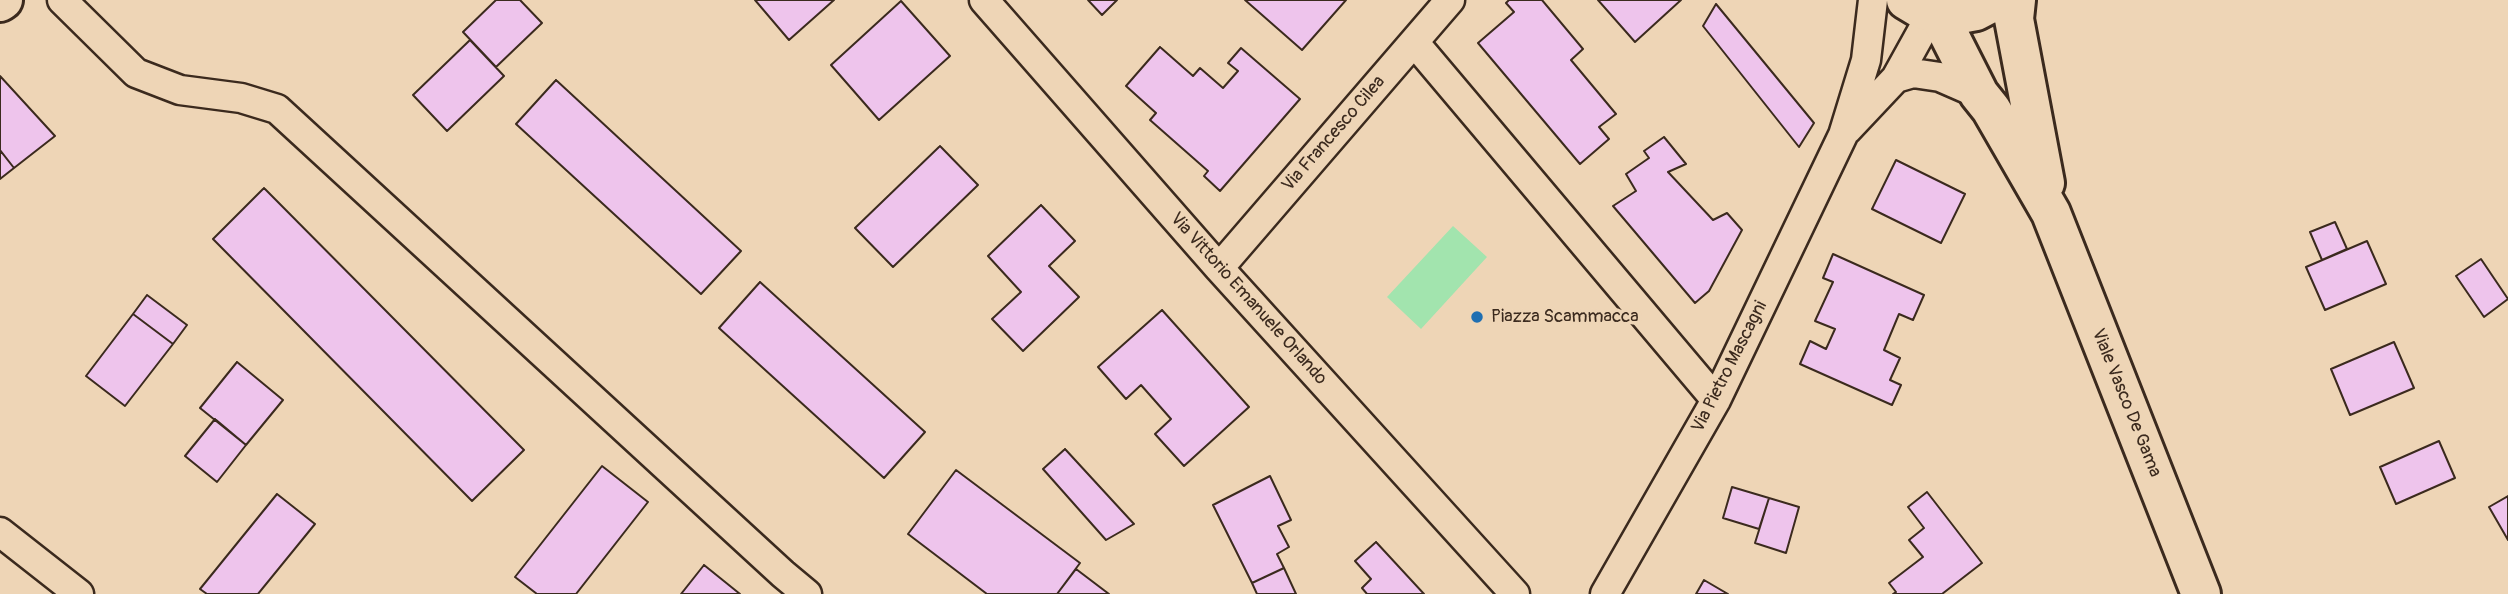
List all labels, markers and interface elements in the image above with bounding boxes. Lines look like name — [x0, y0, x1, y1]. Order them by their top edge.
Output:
street label: Via Francesco Cilea — [1278, 72, 1390, 196]
street label: Via Vittorio Emanuele Orlando — [1165, 208, 1331, 390]
street label: Via Pietro Mascagni — [1688, 298, 1772, 436]
place label: Piazza Scammacca — [1491, 306, 1639, 328]
marker: Piazza Scammacca — [1469, 309, 1485, 325]
street label: Viale Vasco De Gama — [2086, 326, 2166, 480]

